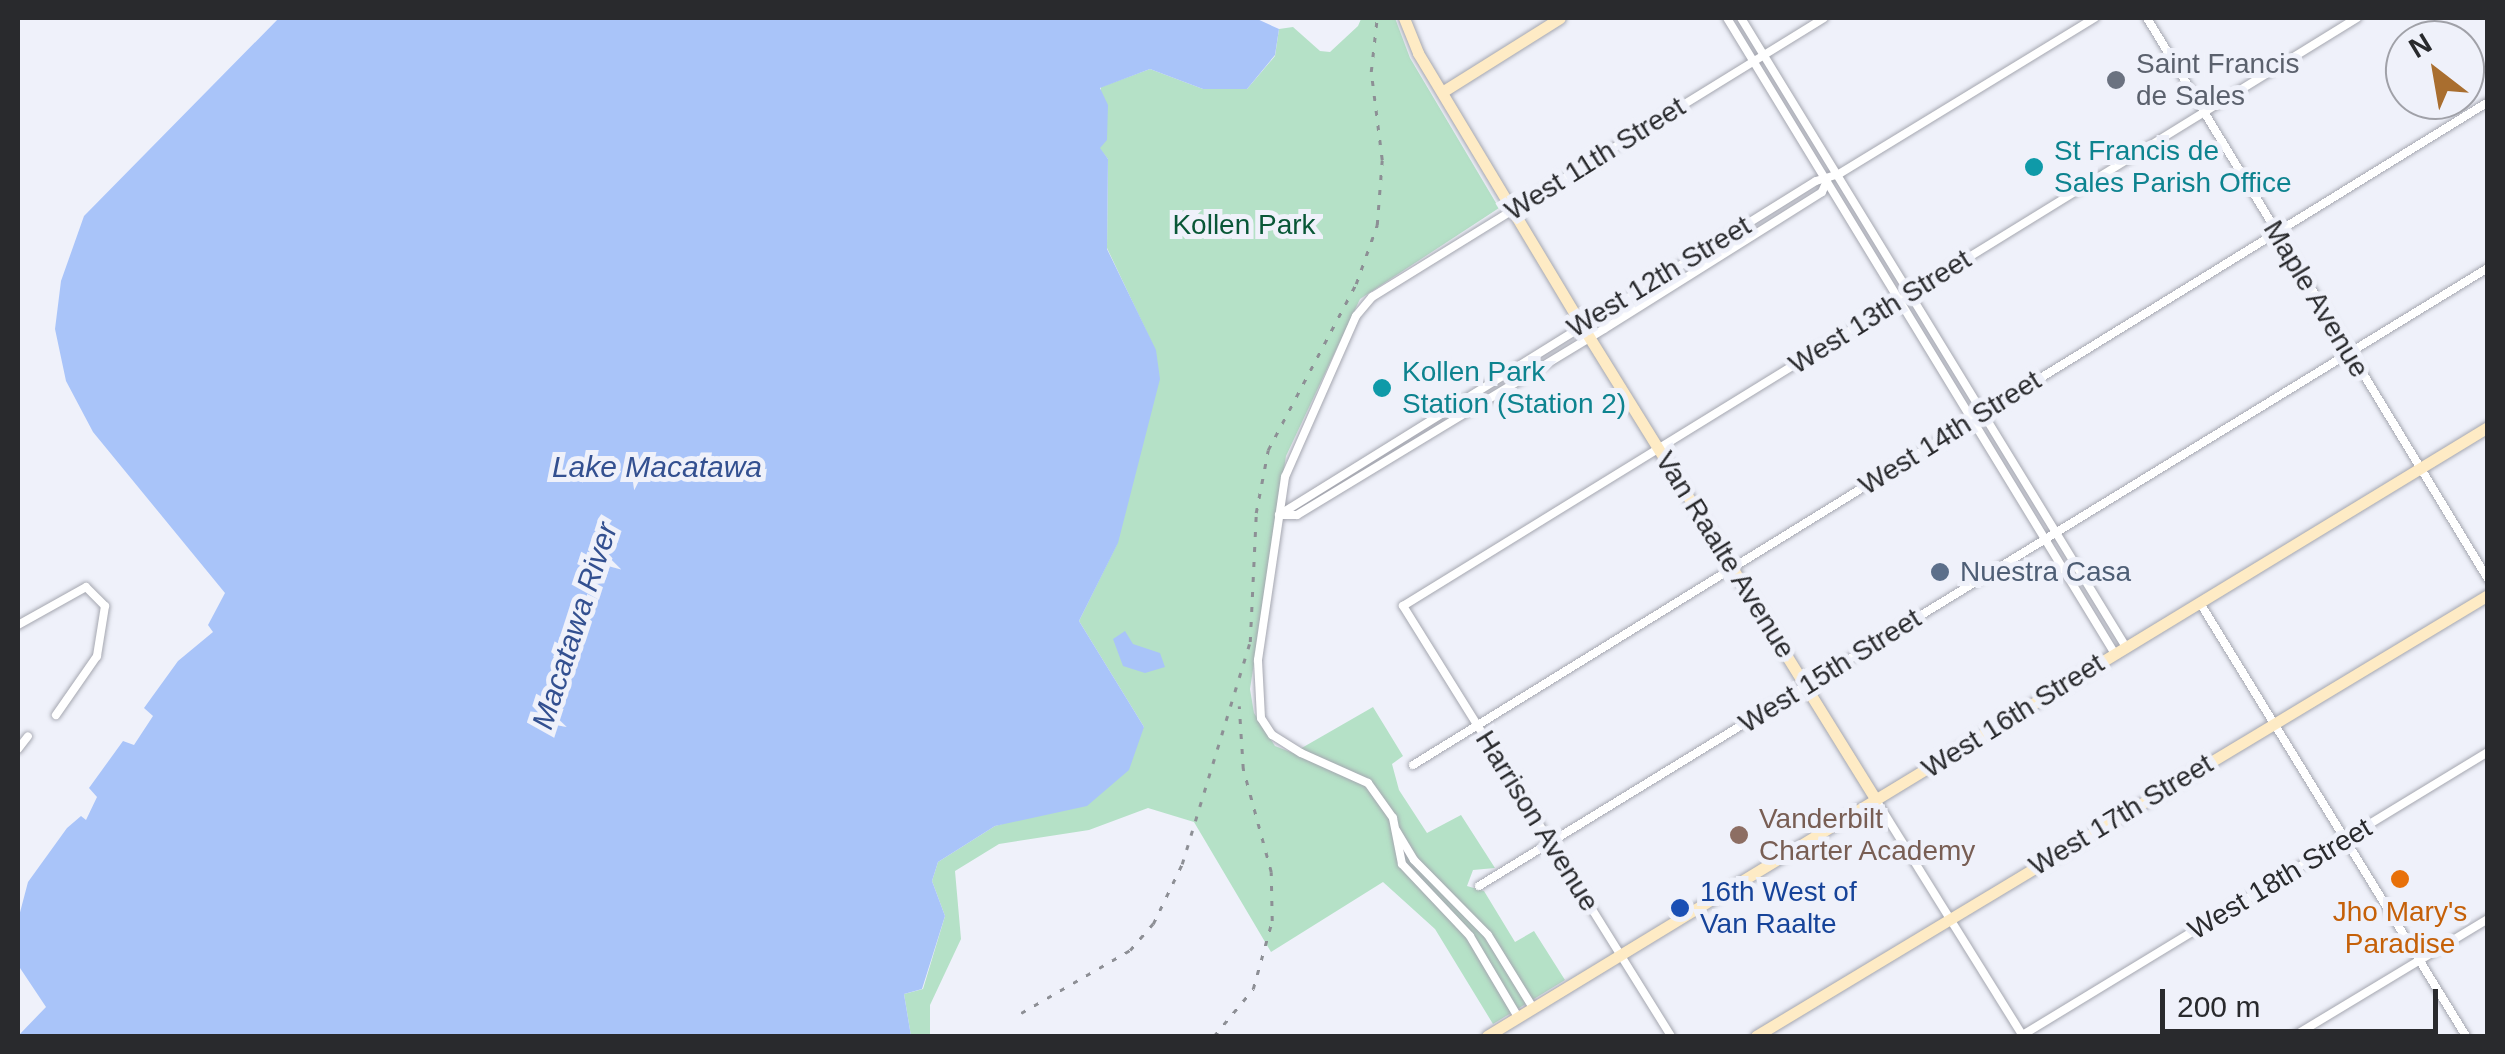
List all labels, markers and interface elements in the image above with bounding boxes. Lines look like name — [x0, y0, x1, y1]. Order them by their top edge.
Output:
north arrow — [2385, 20, 2485, 120]
text: N — [2404, 27, 2437, 64]
place label: Saint Francis de Sales — [2136, 47, 2299, 113]
marker: Saint Francis de Sales — [2105, 69, 2127, 91]
street label: West 11th Street — [1499, 90, 1691, 228]
place label: St Francis de Sales Parish Office — [2054, 134, 2292, 200]
marker: St Francis de Sales Parish Office — [2023, 156, 2045, 178]
park label: Kollen Park — [1172, 208, 1316, 242]
street label: West 12th Street — [1561, 209, 1757, 345]
street label: Maple Avenue — [2256, 214, 2376, 384]
street label: West 13th Street — [1783, 243, 1977, 381]
place label: Kollen Park Station (Station 2) — [1402, 355, 1626, 421]
street label: West 14th Street — [1853, 364, 2047, 502]
marker: Kollen Park Station (Station 2) — [1371, 377, 1393, 399]
street label: Van Raalte Avenue — [1648, 445, 1802, 665]
water label: Lake Macatawa — [552, 449, 762, 485]
water label: Macatawa River — [525, 518, 625, 734]
place label: Nuestra Casa — [1960, 555, 2131, 589]
marker: Nuestra Casa — [1929, 561, 1951, 583]
street label: West 15th Street — [1733, 602, 1927, 740]
street label: West 16th Street — [1916, 647, 2110, 785]
street label: Harrison Avenue — [1468, 724, 1606, 918]
street label: West 17th Street — [2023, 747, 2219, 883]
place label: Vanderbilt Charter Academy — [1759, 802, 1977, 868]
street label: West 18th Street — [2182, 811, 2378, 947]
marker: Vanderbilt Charter Academy — [1728, 824, 1750, 846]
marker: Jho Mary's Paradise — [2389, 868, 2411, 890]
place label: 16th West of Van Raalte — [1700, 875, 1857, 941]
place label: Jho Mary's Paradise — [2333, 895, 2467, 961]
marker: 16th West of Van Raalte — [1669, 897, 1691, 919]
scale bar — [2165, 969, 2442, 1031]
text: 200 m — [2177, 990, 2260, 1023]

